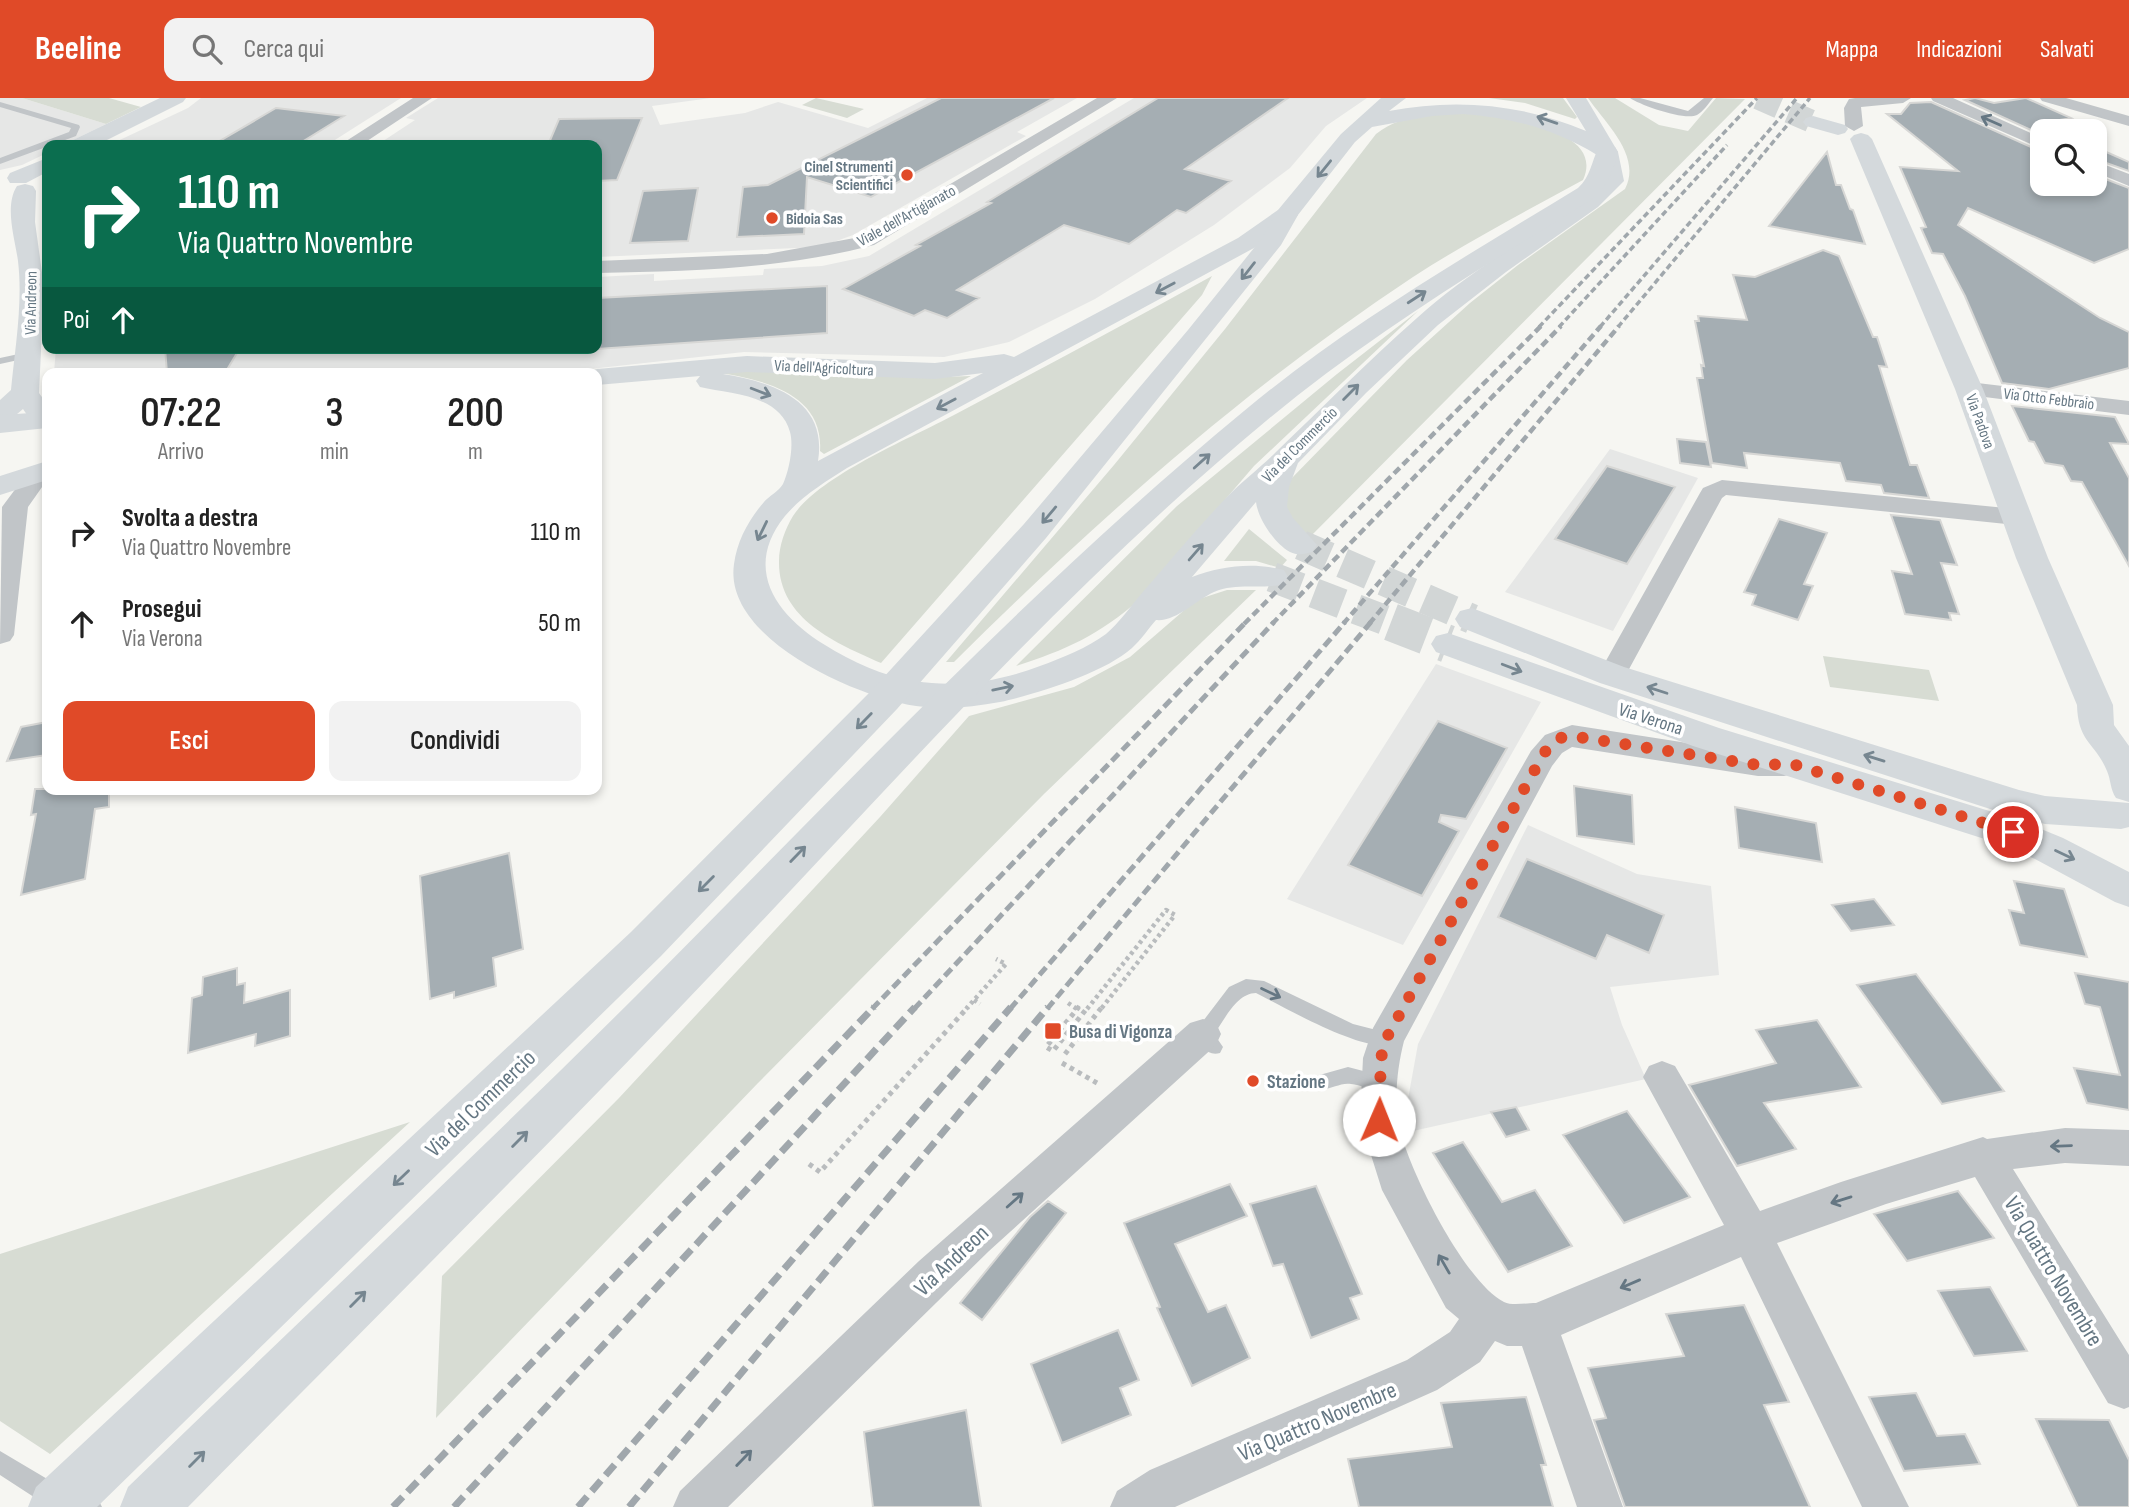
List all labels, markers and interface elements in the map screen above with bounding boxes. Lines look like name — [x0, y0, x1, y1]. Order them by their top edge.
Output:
search box — [164, 18, 654, 81]
text: Beeline — [35, 29, 122, 69]
icon: search — [188, 30, 226, 68]
text: Cerca qui — [244, 34, 324, 65]
text: Mappa — [1826, 35, 1878, 64]
text: Indicazioni — [1916, 35, 2002, 64]
text: Salvati — [2040, 35, 2094, 64]
one-way arrow — [1536, 113, 1558, 125]
one-way arrow — [1981, 114, 2002, 127]
map controls — [2030, 119, 2107, 196]
button: search — [2030, 119, 2107, 196]
place label: Cinel Strumenti Scientifici — [804, 158, 893, 195]
one-way arrow — [1316, 159, 1331, 177]
text: 110 m — [178, 164, 280, 223]
marker: Cinel Strumenti Scientifici — [899, 167, 915, 183]
icon: right — [63, 168, 154, 259]
street label: Viale dell'Artigianato — [854, 181, 959, 251]
marker: Bidoia Sas — [764, 210, 780, 226]
place label: Bidoia Sas — [786, 210, 843, 229]
text: Via Quattro Novembre — [178, 224, 413, 263]
one-way arrow — [1240, 262, 1256, 280]
street label: Via Andreon — [21, 271, 42, 335]
one-way arrow — [1155, 282, 1176, 296]
one-way arrow — [1407, 289, 1426, 304]
icon: ahead — [104, 301, 142, 339]
text: Poi — [63, 305, 90, 336]
street label: Via dell'Agricoltura — [774, 356, 874, 381]
one-way arrow — [1342, 384, 1359, 401]
street label: Via Otto Febbraio — [2002, 385, 2095, 414]
one-way arrow — [749, 387, 771, 400]
text: 07:22 — [140, 388, 222, 439]
text: 3 — [325, 388, 343, 439]
text: 200 — [447, 388, 504, 439]
street label: Via Padova — [1961, 392, 1998, 451]
one-way arrow — [936, 397, 957, 411]
street label: Via del Commercio — [1258, 403, 1342, 487]
text: Arrivo — [158, 438, 204, 466]
text: min — [320, 438, 349, 466]
text: m — [468, 438, 483, 466]
one-way arrow — [1192, 453, 1210, 469]
text: Svolta a destra — [122, 503, 258, 534]
one-way arrow — [1041, 505, 1057, 523]
icon: right — [63, 514, 101, 552]
text: 110 m — [530, 517, 581, 548]
one-way arrow — [754, 520, 768, 541]
text: Via Quattro Novembre — [122, 534, 291, 562]
one-way arrow — [1188, 544, 1204, 562]
text: Prosegui — [122, 594, 201, 625]
icon: ahead — [63, 605, 101, 643]
text: 50 m — [538, 608, 581, 639]
text: Via Verona — [122, 625, 203, 653]
one-way arrow — [1500, 663, 1522, 676]
one-way arrow — [991, 681, 1014, 695]
one-way arrow — [1646, 682, 1668, 695]
street label: Via Verona — [1615, 698, 1686, 741]
button: Esci — [63, 701, 315, 781]
button: Condividi — [329, 701, 581, 781]
one-way arrow — [856, 712, 873, 729]
one-way arrow — [1863, 751, 1885, 764]
pin — [1983, 802, 2043, 862]
icon: arrive — [1994, 813, 2032, 851]
one-way arrow — [790, 846, 807, 863]
one-way arrow — [2054, 848, 2075, 862]
one-way arrow — [697, 875, 714, 892]
one-way arrow — [1261, 987, 1282, 1000]
marker: Busa di Vigonza — [1043, 1021, 1063, 1041]
place label: Busa di Vigonza — [1069, 1021, 1172, 1044]
street label: Via del Commercio — [420, 1044, 542, 1163]
place label: Stazione — [1267, 1071, 1326, 1094]
marker: Stazione — [1245, 1073, 1261, 1089]
position arrow — [1342, 1083, 1416, 1157]
one-way arrow — [511, 1130, 528, 1147]
one-way arrow — [2050, 1139, 2073, 1152]
one-way arrow — [393, 1169, 410, 1186]
one-way arrow — [1006, 1192, 1024, 1208]
street label: Via Quattro Novembre — [1998, 1192, 2109, 1351]
one-way arrow — [1830, 1194, 1852, 1207]
street label: Via Andreon — [909, 1219, 995, 1302]
one-way arrow — [1437, 1255, 1451, 1275]
one-way arrow — [1619, 1278, 1641, 1291]
one-way arrow — [349, 1290, 366, 1307]
street label: Via Quattro Novembre — [1234, 1376, 1401, 1468]
one-way arrow — [735, 1450, 752, 1467]
one-way arrow — [188, 1451, 205, 1468]

